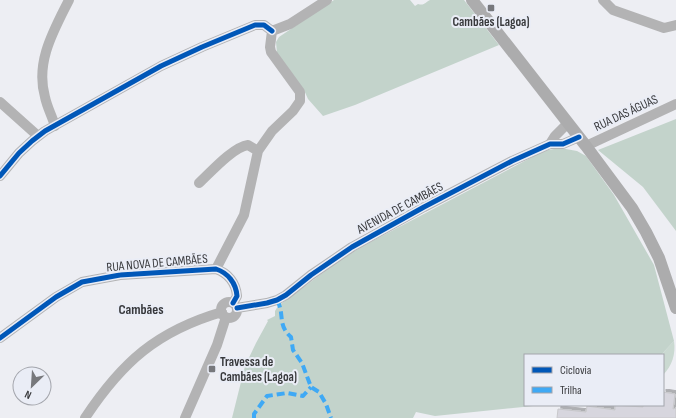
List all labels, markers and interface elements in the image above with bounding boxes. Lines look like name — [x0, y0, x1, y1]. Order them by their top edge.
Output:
marker: Cambães (Lagoa) — [486, 3, 496, 13]
place label: Cambães (Lagoa) — [453, 14, 529, 30]
street label: RUA DAS ÁGUAS — [591, 91, 661, 135]
street label: AVENIDA DE CAMBÃES — [353, 178, 446, 238]
street label: RUA NOVA DE CAMBÃES — [106, 251, 209, 275]
district label: Cambães — [118, 301, 164, 318]
place label: Travessa de Cambães (Lagoa) — [220, 354, 297, 385]
legend — [524, 354, 664, 406]
text: Ciclovia — [560, 363, 592, 378]
marker: Travessa de Cambães (Lagoa) — [207, 364, 217, 374]
north arrow — [12, 366, 52, 406]
text: Trilha — [560, 383, 582, 398]
text: N — [22, 387, 33, 402]

